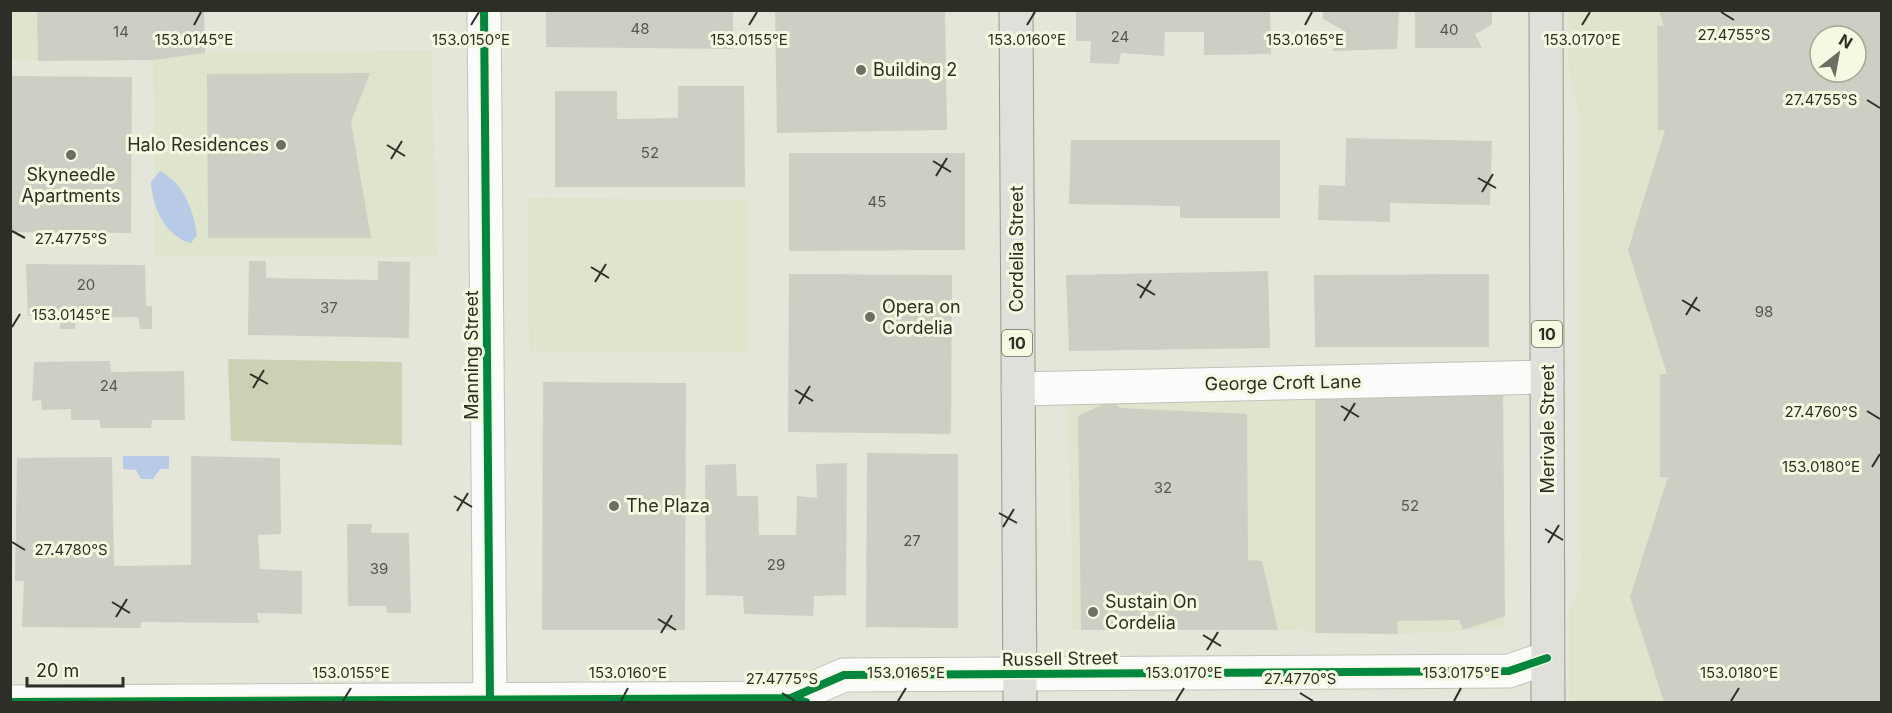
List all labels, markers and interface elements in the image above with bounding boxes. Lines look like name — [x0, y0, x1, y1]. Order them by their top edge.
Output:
house number: 48 — [631, 19, 649, 38]
house number: 40 — [1439, 20, 1459, 39]
house number: 14 — [113, 22, 129, 41]
north arrow — [1808, 24, 1868, 84]
text: 27.4755°S — [1698, 25, 1770, 44]
house number: 24 — [1111, 27, 1129, 46]
text: N — [1835, 29, 1856, 53]
text: 153.0145°E — [155, 30, 233, 49]
text: 153.0150°E — [432, 30, 510, 49]
text: 153.0155°E — [710, 30, 788, 49]
text: 153.0160°E — [988, 30, 1066, 49]
text: 153.0165°E — [1266, 30, 1344, 49]
text: 153.0170°E — [1543, 30, 1621, 49]
place label: Building 2 — [873, 59, 957, 80]
marker: Building 2 — [854, 63, 868, 77]
text: 27.4755°S — [1785, 90, 1857, 109]
place label: Halo Residences — [127, 134, 269, 155]
marker: Halo Residences — [274, 138, 288, 152]
house number: 52 — [641, 143, 659, 162]
marker: Skyneedle Apartments — [64, 148, 78, 162]
place label: Skyneedle Apartments — [22, 164, 120, 206]
street label: Cordelia Street — [1006, 186, 1027, 312]
house number: 45 — [868, 192, 886, 211]
text: 27.4775°S — [35, 229, 107, 248]
house number: 20 — [77, 275, 95, 294]
street label: Manning Street — [461, 290, 482, 420]
place label: Opera on Cordelia — [882, 296, 961, 338]
house number: 37 — [320, 298, 338, 317]
house number: 98 — [1755, 302, 1773, 321]
text: 153.0145°E — [32, 305, 110, 324]
marker: Opera on Cordelia — [863, 310, 877, 324]
road number: 10 — [1532, 321, 1562, 347]
road number: 10 — [1002, 330, 1032, 356]
street label: Merivale Street — [1537, 364, 1558, 494]
street label: George Croft Lane — [1205, 371, 1361, 394]
house number: 24 — [100, 376, 118, 395]
text: 27.4760°S — [1784, 402, 1858, 421]
text: 153.0180°E — [1782, 457, 1860, 476]
house number: 32 — [1154, 478, 1172, 497]
place label: The Plaza — [626, 495, 710, 516]
house number: 52 — [1401, 496, 1419, 515]
marker: The Plaza — [607, 499, 621, 513]
house number: 27 — [903, 531, 921, 550]
text: 27.4780°S — [34, 540, 108, 559]
house number: 29 — [767, 555, 785, 574]
house number: 39 — [370, 559, 388, 578]
place label: Sustain On Cordelia — [1105, 591, 1197, 633]
marker: Sustain On Cordelia — [1086, 605, 1100, 619]
street label: Russell Street — [1002, 647, 1118, 670]
scale bar — [27, 650, 123, 688]
text: 20 m — [36, 660, 79, 681]
text: 153.0155°E — [312, 663, 390, 682]
text: 153.0160°E — [589, 663, 667, 682]
text: 153.0165°E — [867, 663, 945, 682]
text: 153.0170°E — [1145, 663, 1223, 682]
text: 153.0175°E — [1423, 663, 1499, 682]
text: 153.0180°E — [1700, 663, 1778, 682]
text: 27.4775°S — [746, 669, 818, 688]
text: 27.4770°S — [1264, 669, 1336, 688]

